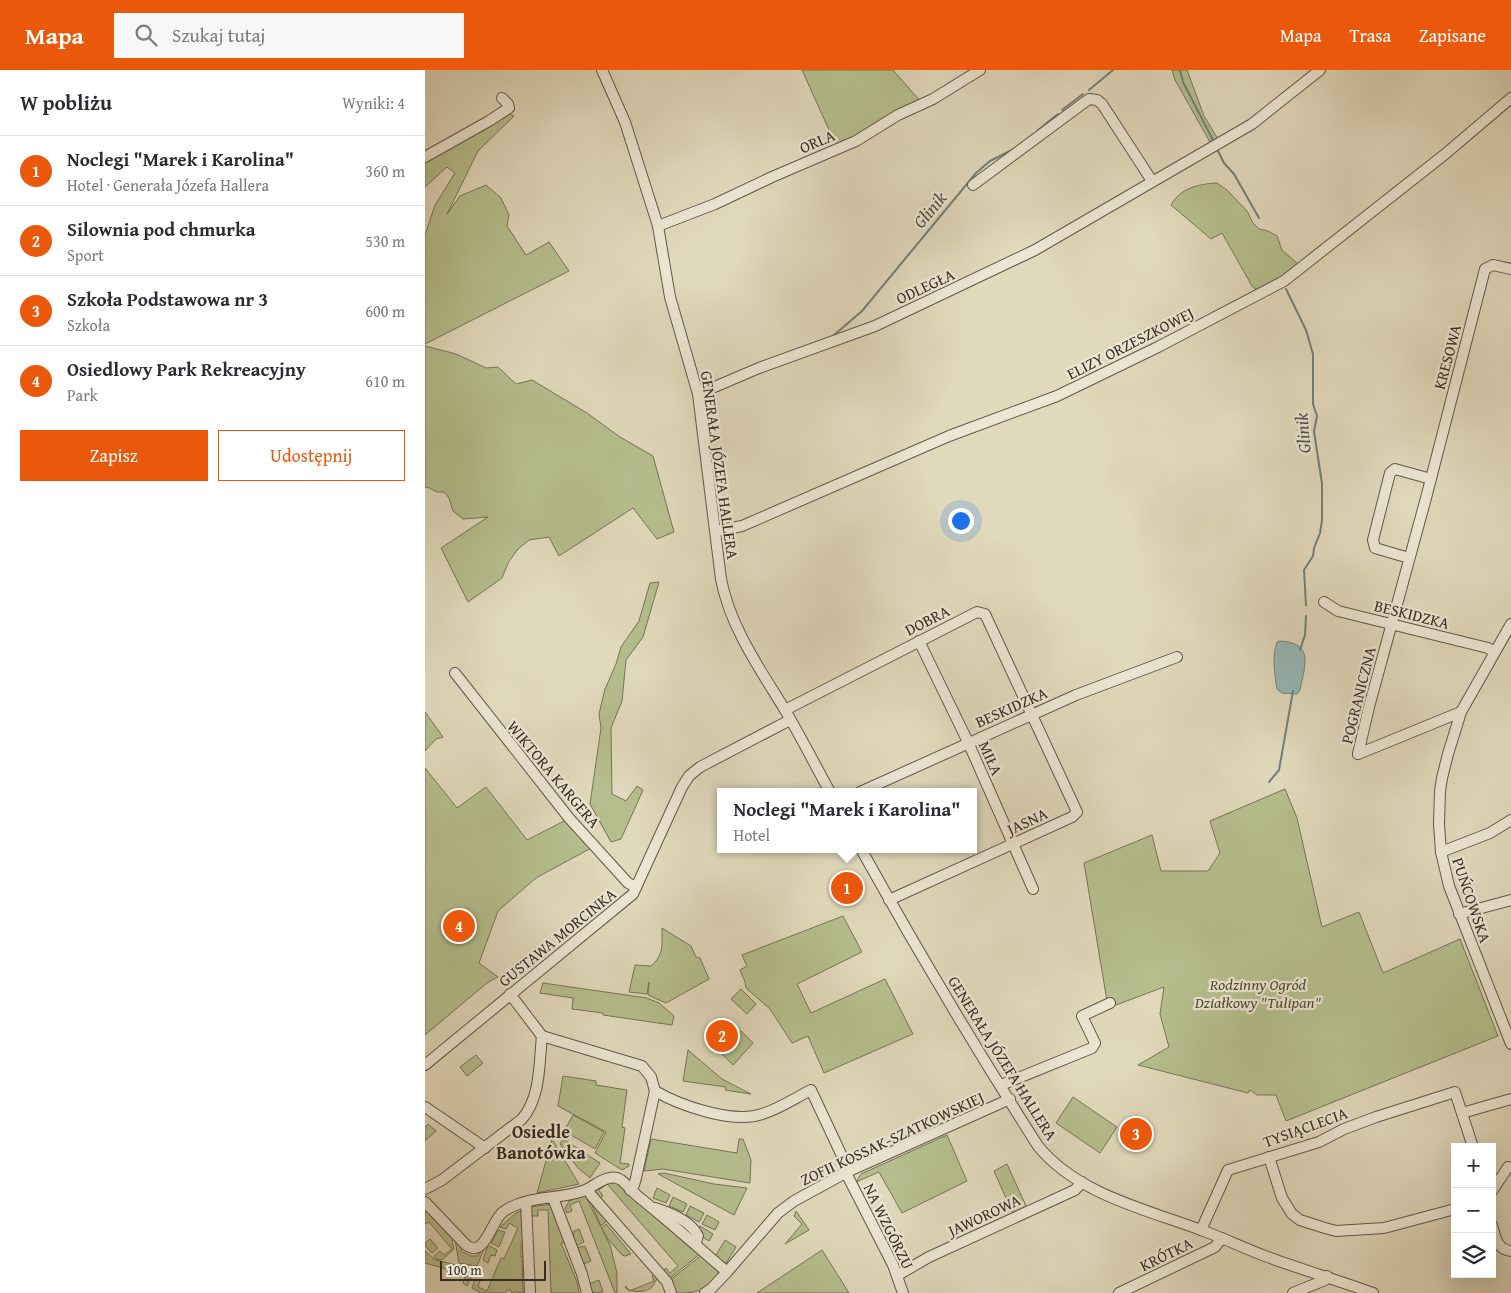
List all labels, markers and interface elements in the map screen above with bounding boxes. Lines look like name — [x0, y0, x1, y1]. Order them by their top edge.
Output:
search box — [114, 13, 464, 58]
text: Mapa — [25, 18, 84, 53]
icon: search — [132, 21, 160, 49]
text: Szukaj tutaj — [172, 21, 265, 49]
text: Mapa — [1280, 22, 1321, 49]
text: Trasa — [1349, 22, 1391, 49]
text: Zapisane — [1419, 22, 1486, 49]
text: W pobliżu — [20, 87, 112, 118]
text: Wyniki: 4 — [342, 91, 405, 115]
street label: ORLA — [796, 123, 839, 159]
text: Noclegi "Marek i Karolina" — [67, 145, 294, 173]
text: 1 — [32, 159, 40, 183]
text: 360 m — [365, 159, 405, 183]
text: Hotel · Generała Józefa Hallera — [67, 173, 269, 197]
water label: Glinik — [906, 185, 953, 234]
text: Silownia pod chmurka — [67, 215, 255, 243]
text: 2 — [32, 229, 40, 253]
text: 530 m — [365, 229, 405, 253]
text: Sport — [67, 243, 104, 267]
street label: ODLEGŁA — [892, 262, 959, 310]
text: Szkoła Podstawowa nr 3 — [67, 285, 268, 313]
text: 3 — [32, 299, 40, 323]
text: 600 m — [365, 299, 405, 323]
street label: ELIZY ORZESZKOWEJ — [1062, 301, 1198, 385]
text: Szkoła — [67, 313, 110, 337]
street label: KRESOWA — [1427, 322, 1467, 392]
text: Osiedlowy Park Rekreacyjny — [67, 355, 306, 383]
text: 4 — [32, 369, 40, 393]
text: 610 m — [365, 369, 405, 393]
street label: GENERAŁA JÓZEFA HALLERA — [695, 369, 745, 561]
text: Park — [67, 383, 98, 407]
water label: Glinik — [1287, 411, 1318, 454]
button: Zapisz — [20, 430, 208, 481]
button: Udostępnij — [218, 430, 405, 481]
your location — [948, 508, 974, 534]
street label: BESKIDZKA — [1372, 593, 1452, 635]
street label: DOBRA — [900, 598, 954, 641]
street label: POGRANICZNA — [1334, 644, 1382, 746]
street label: BESKIDZKA — [971, 680, 1051, 734]
street label: WIKTORA KARGERA — [502, 715, 606, 833]
street label: MIŁA — [973, 737, 1009, 779]
popup — [717, 788, 977, 853]
text: Noclegi "Marek i Karolina" — [734, 795, 960, 823]
street label: JASNA — [1001, 801, 1052, 842]
text: Hotel — [734, 823, 770, 847]
street label: PUŃCOWSKA — [1446, 854, 1498, 946]
pin: 1 — [831, 869, 863, 907]
street label: GUSTAWA MORCINKA — [493, 882, 621, 992]
pin: 4 — [443, 907, 475, 945]
street label: GENERAŁA JÓZEFA HALLERA — [942, 971, 1064, 1145]
park label: Rodzinny Ogród Działkowy "Tulipan" — [1194, 972, 1322, 1014]
pin: 2 — [706, 1017, 738, 1055]
street label: ZOFII KOSSAK-SZATKOWSKIEJ — [796, 1085, 988, 1191]
street label: TYSIĄCLECIA — [1259, 1100, 1351, 1153]
pin: 3 — [1120, 1115, 1152, 1153]
district label: Osiedle Banotówka — [496, 1118, 586, 1166]
map controls — [1451, 1143, 1496, 1278]
button: + — [1451, 1143, 1496, 1188]
street label: NA WZGÓRZU — [858, 1179, 920, 1274]
street label: JAWOROWA — [942, 1188, 1025, 1243]
button: − — [1451, 1188, 1496, 1233]
street label: KRÓTKA — [1135, 1231, 1197, 1277]
button: layers — [1451, 1233, 1496, 1278]
scale bar — [440, 1258, 546, 1281]
text: 100 m — [447, 1260, 482, 1280]

